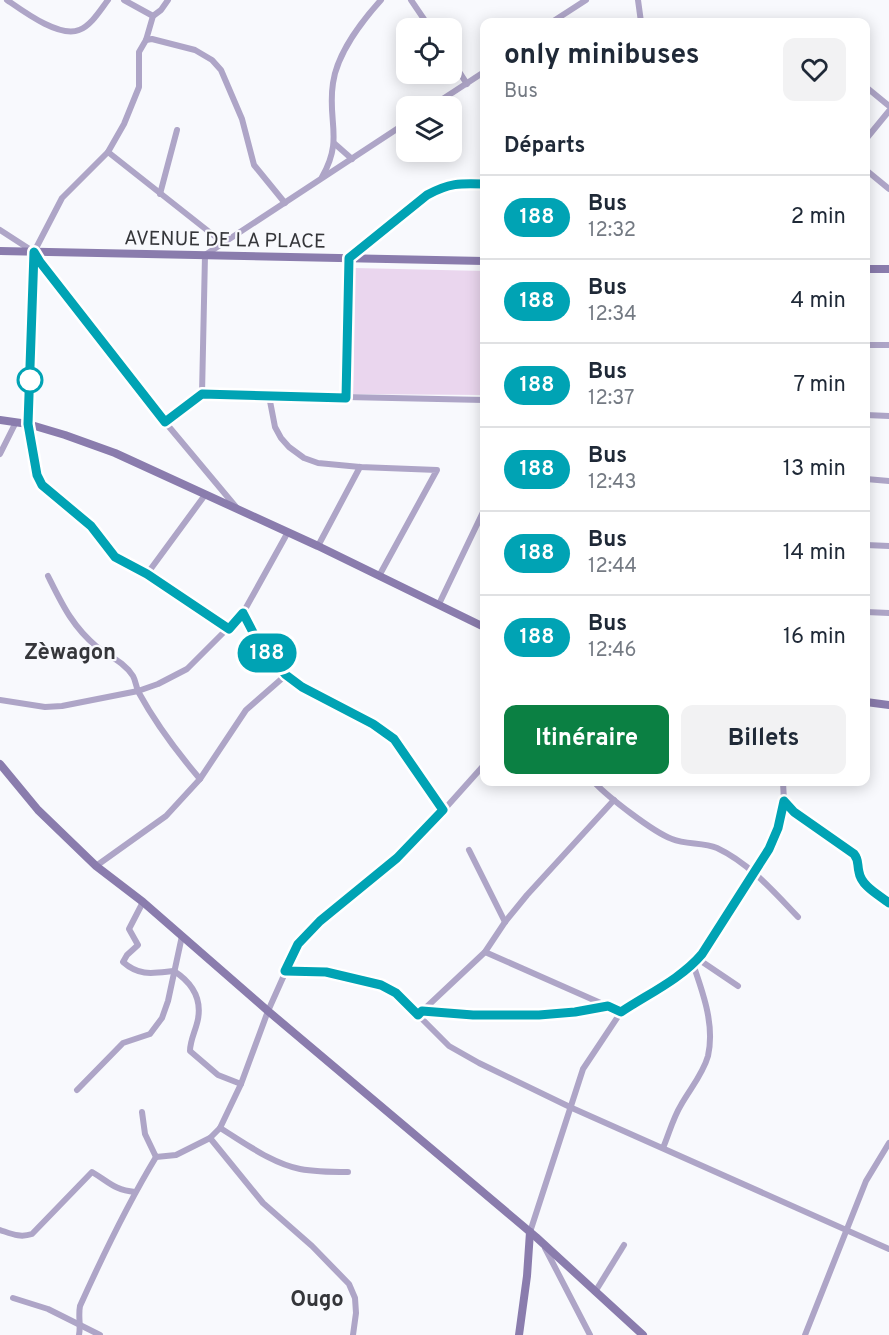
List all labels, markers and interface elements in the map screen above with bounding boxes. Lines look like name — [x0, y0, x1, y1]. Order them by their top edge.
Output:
map controls — [396, 18, 462, 162]
button: locate — [396, 18, 462, 84]
text: only minibuses — [504, 38, 700, 74]
button: heart — [783, 38, 846, 101]
text: Bus — [504, 79, 538, 105]
button: layers — [396, 96, 462, 162]
text: Départs — [504, 133, 585, 160]
text: Bus — [588, 191, 627, 218]
text: 188 — [520, 204, 554, 231]
text: 2 min — [791, 204, 846, 231]
text: 12:32 — [588, 218, 636, 244]
street label: AVENUE DE LA PLACE — [124, 226, 326, 256]
text: Bus — [588, 275, 627, 302]
text: 188 — [520, 288, 554, 315]
text: 4 min — [791, 288, 846, 315]
text: 12:34 — [588, 302, 637, 328]
text: Bus — [588, 359, 627, 386]
unlabelled marker — [17, 367, 43, 393]
text: 188 — [520, 372, 554, 399]
text: 7 min — [794, 372, 846, 399]
text: 12:37 — [588, 386, 634, 412]
text: Bus — [588, 443, 627, 470]
text: 188 — [520, 456, 554, 483]
text: 13 min — [783, 456, 846, 483]
text: 12:43 — [588, 470, 637, 496]
text: Bus — [588, 527, 627, 554]
text: 188 — [520, 540, 554, 567]
text: 14 min — [783, 540, 846, 567]
text: 12:44 — [588, 554, 637, 580]
text: Bus — [588, 611, 627, 638]
text: 188 — [520, 624, 554, 651]
text: 16 min — [783, 624, 846, 651]
line badge: 188 — [232, 634, 302, 672]
text: 12:46 — [588, 638, 637, 664]
district label: Zèwagon — [24, 640, 116, 667]
text: 188 — [250, 640, 284, 667]
button: Itinéraire — [504, 705, 669, 774]
button: Billets — [681, 705, 846, 774]
district label: Ougo — [290, 1287, 344, 1314]

